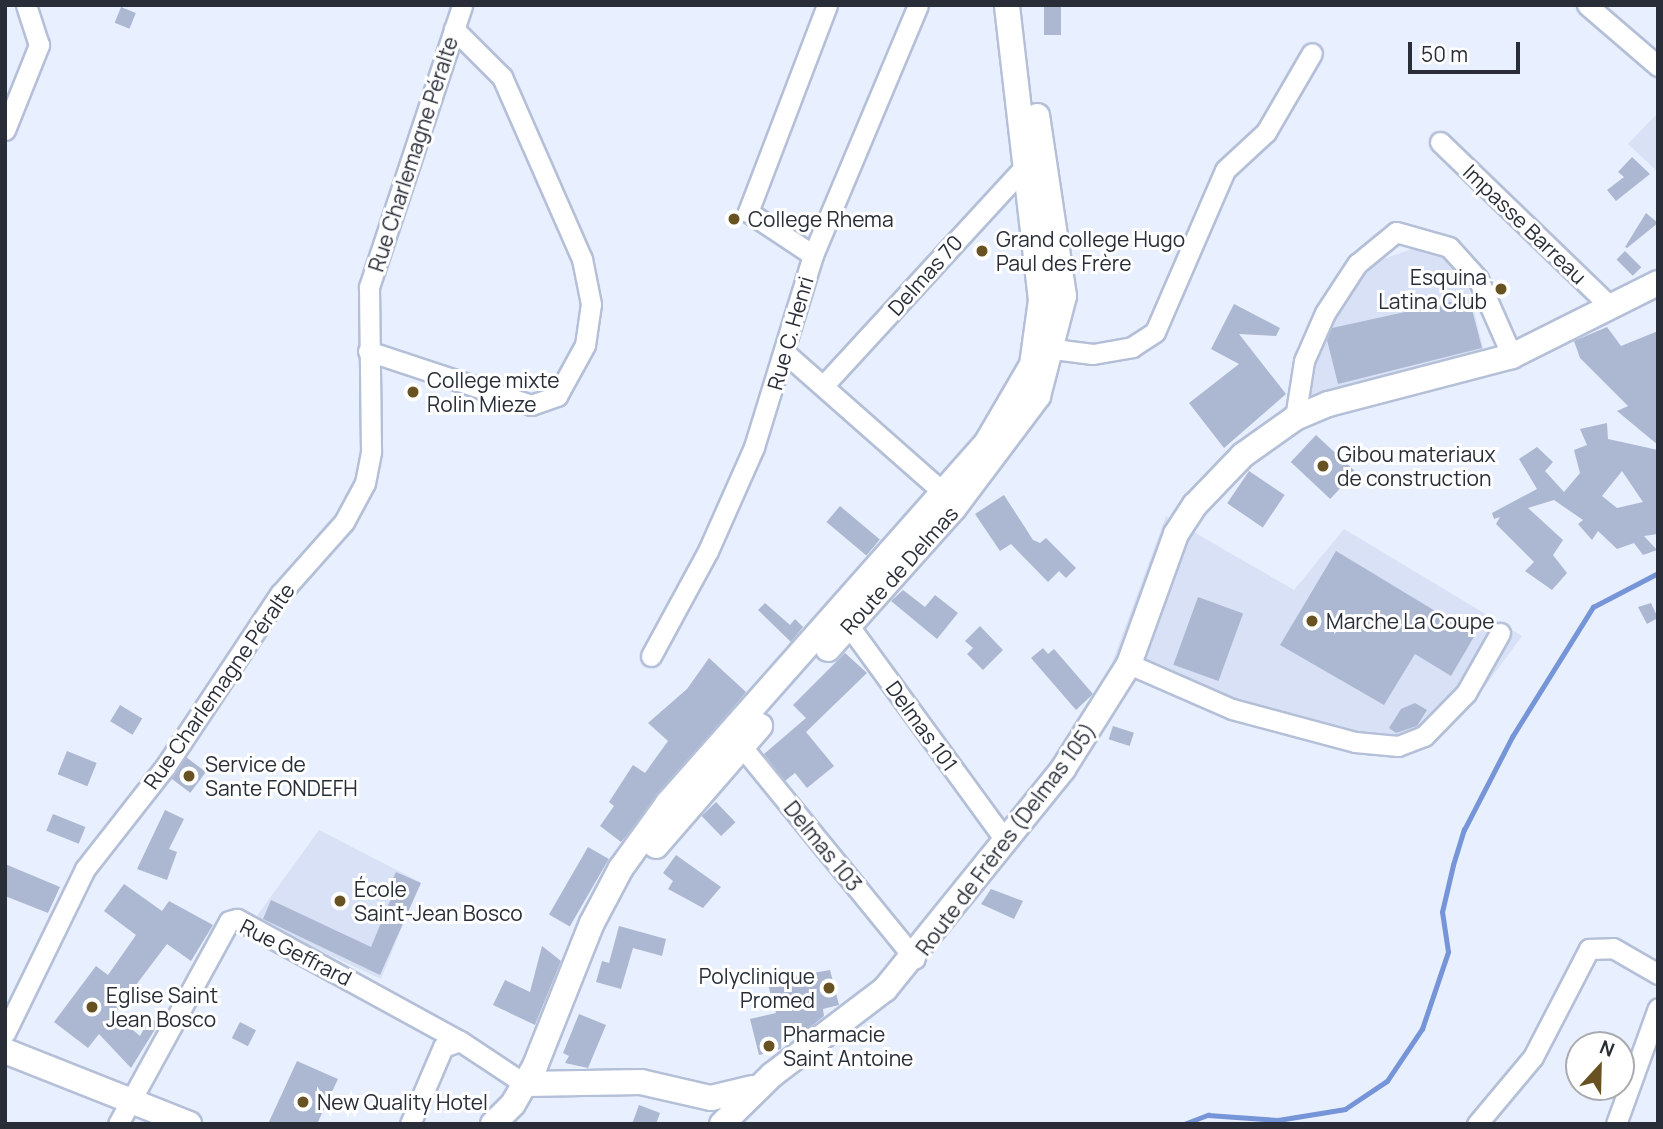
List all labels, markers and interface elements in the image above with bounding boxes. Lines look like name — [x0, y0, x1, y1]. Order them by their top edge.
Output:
scale bar — [1411, 28, 1523, 72]
street label: Rue Charlemagne Péralte — [363, 33, 463, 275]
text: 50 m — [1421, 40, 1468, 68]
street label: Impasse Barreau — [1458, 159, 1592, 289]
place label: College Rhema — [748, 206, 894, 232]
marker: College Rhema — [726, 211, 742, 227]
place label: Grand college Hugo Paul des Frère — [996, 226, 1185, 276]
street label: Delmas 70 — [882, 230, 968, 320]
marker: Grand college Hugo Paul des Frère — [974, 243, 990, 259]
place label: Esquina Latina Club — [1378, 264, 1487, 314]
street label: Rue C. Henri — [762, 273, 818, 393]
marker: Esquina Latina Club — [1493, 281, 1509, 297]
place label: College mixte Rolin Mieze — [427, 367, 559, 417]
marker: College mixte Rolin Mieze — [405, 384, 421, 400]
place label: Gibou materiaux de construction — [1337, 441, 1496, 491]
marker: Gibou materiaux de construction — [1315, 458, 1331, 474]
street label: Route de Delmas — [835, 501, 963, 639]
street label: Rue Charlemagne Péralte — [138, 578, 300, 794]
place label: Marche La Coupe — [1326, 608, 1494, 634]
marker: Marche La Coupe — [1304, 613, 1320, 629]
street label: Delmas 101 — [881, 676, 963, 776]
street label: Route de Frères (Delmas 105) — [911, 718, 1101, 960]
place label: Service de Sante FONDEFH — [205, 751, 358, 801]
marker: Service de Sante FONDEFH — [179, 766, 199, 786]
street label: Delmas 103 — [779, 796, 867, 896]
place label: École Saint-Jean Bosco — [354, 876, 523, 926]
marker: École Saint-Jean Bosco — [332, 893, 348, 909]
street label: Rue Geffrard — [236, 913, 356, 991]
place label: Polyclinique Promed — [699, 963, 815, 1013]
marker: Polyclinique Promed — [821, 980, 837, 996]
place label: Eglise Saint Jean Bosco — [106, 982, 218, 1032]
marker: Eglise Saint Jean Bosco — [84, 999, 100, 1015]
place label: Pharmacie Saint Antoine — [783, 1021, 913, 1071]
north arrow — [1565, 1031, 1635, 1101]
text: N — [1596, 1034, 1618, 1063]
marker: Pharmacie Saint Antoine — [761, 1038, 777, 1054]
place label: New Quality Hotel — [317, 1089, 488, 1115]
marker: New Quality Hotel — [295, 1094, 311, 1110]

